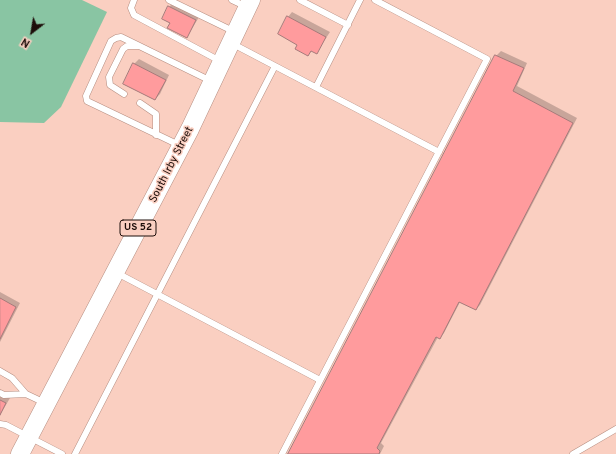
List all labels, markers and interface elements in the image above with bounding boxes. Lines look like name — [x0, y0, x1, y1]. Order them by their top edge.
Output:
north arrow — [12, 12, 52, 52]
text: N — [19, 34, 33, 50]
street label: South Irby Street — [147, 125, 197, 205]
road number: US 52 — [120, 220, 156, 236]

